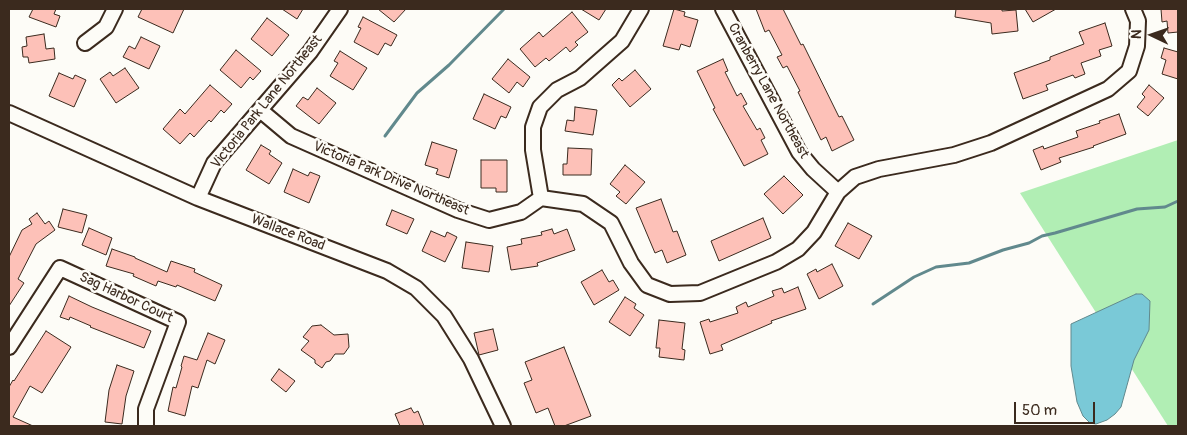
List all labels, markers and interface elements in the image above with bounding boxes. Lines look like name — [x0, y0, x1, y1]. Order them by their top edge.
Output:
north arrow — [1127, 10, 1177, 60]
street label: Cranberry Lane Northeast — [724, 21, 812, 161]
text: N — [1128, 29, 1145, 39]
street label: Victoria Park Lane Northeast — [208, 32, 326, 172]
street label: Victoria Park Drive Northeast — [310, 138, 472, 220]
street label: Wallace Road — [249, 211, 327, 255]
street label: Sag Harbor Court — [77, 269, 175, 327]
scale bar — [1017, 392, 1098, 424]
text: 50 m — [1022, 401, 1057, 420]

